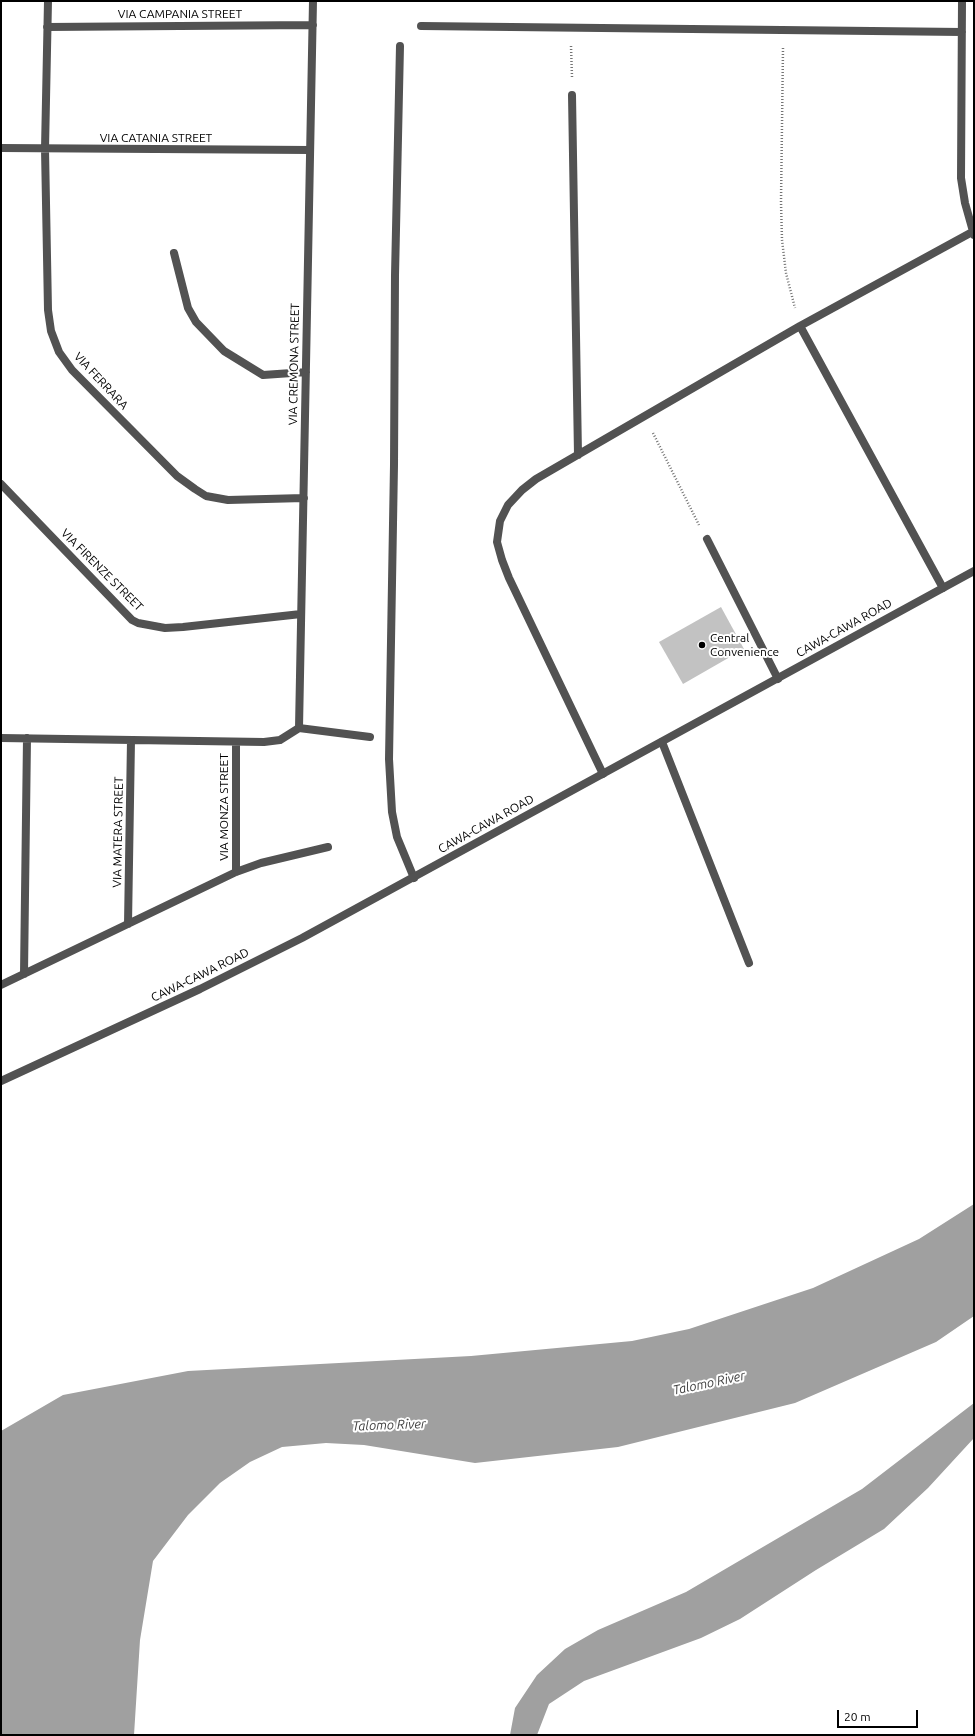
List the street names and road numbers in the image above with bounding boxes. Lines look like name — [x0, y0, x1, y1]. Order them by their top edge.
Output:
street label: VIA CAMPANIA STREET — [118, 7, 242, 21]
street label: VIA CATANIA STREET — [100, 131, 212, 145]
street label: VIA CREMONA STREET — [286, 303, 302, 425]
street label: VIA FERRARA — [71, 349, 131, 413]
street label: VIA FIRENZE STREET — [58, 526, 146, 614]
street label: CAWA-CAWA ROAD — [794, 596, 894, 660]
street label: VIA MONZA STREET — [217, 753, 231, 861]
street label: VIA MATERA STREET — [110, 776, 126, 888]
street label: CAWA-CAWA ROAD — [436, 792, 536, 856]
street label: CAWA-CAWA ROAD — [149, 945, 251, 1005]

